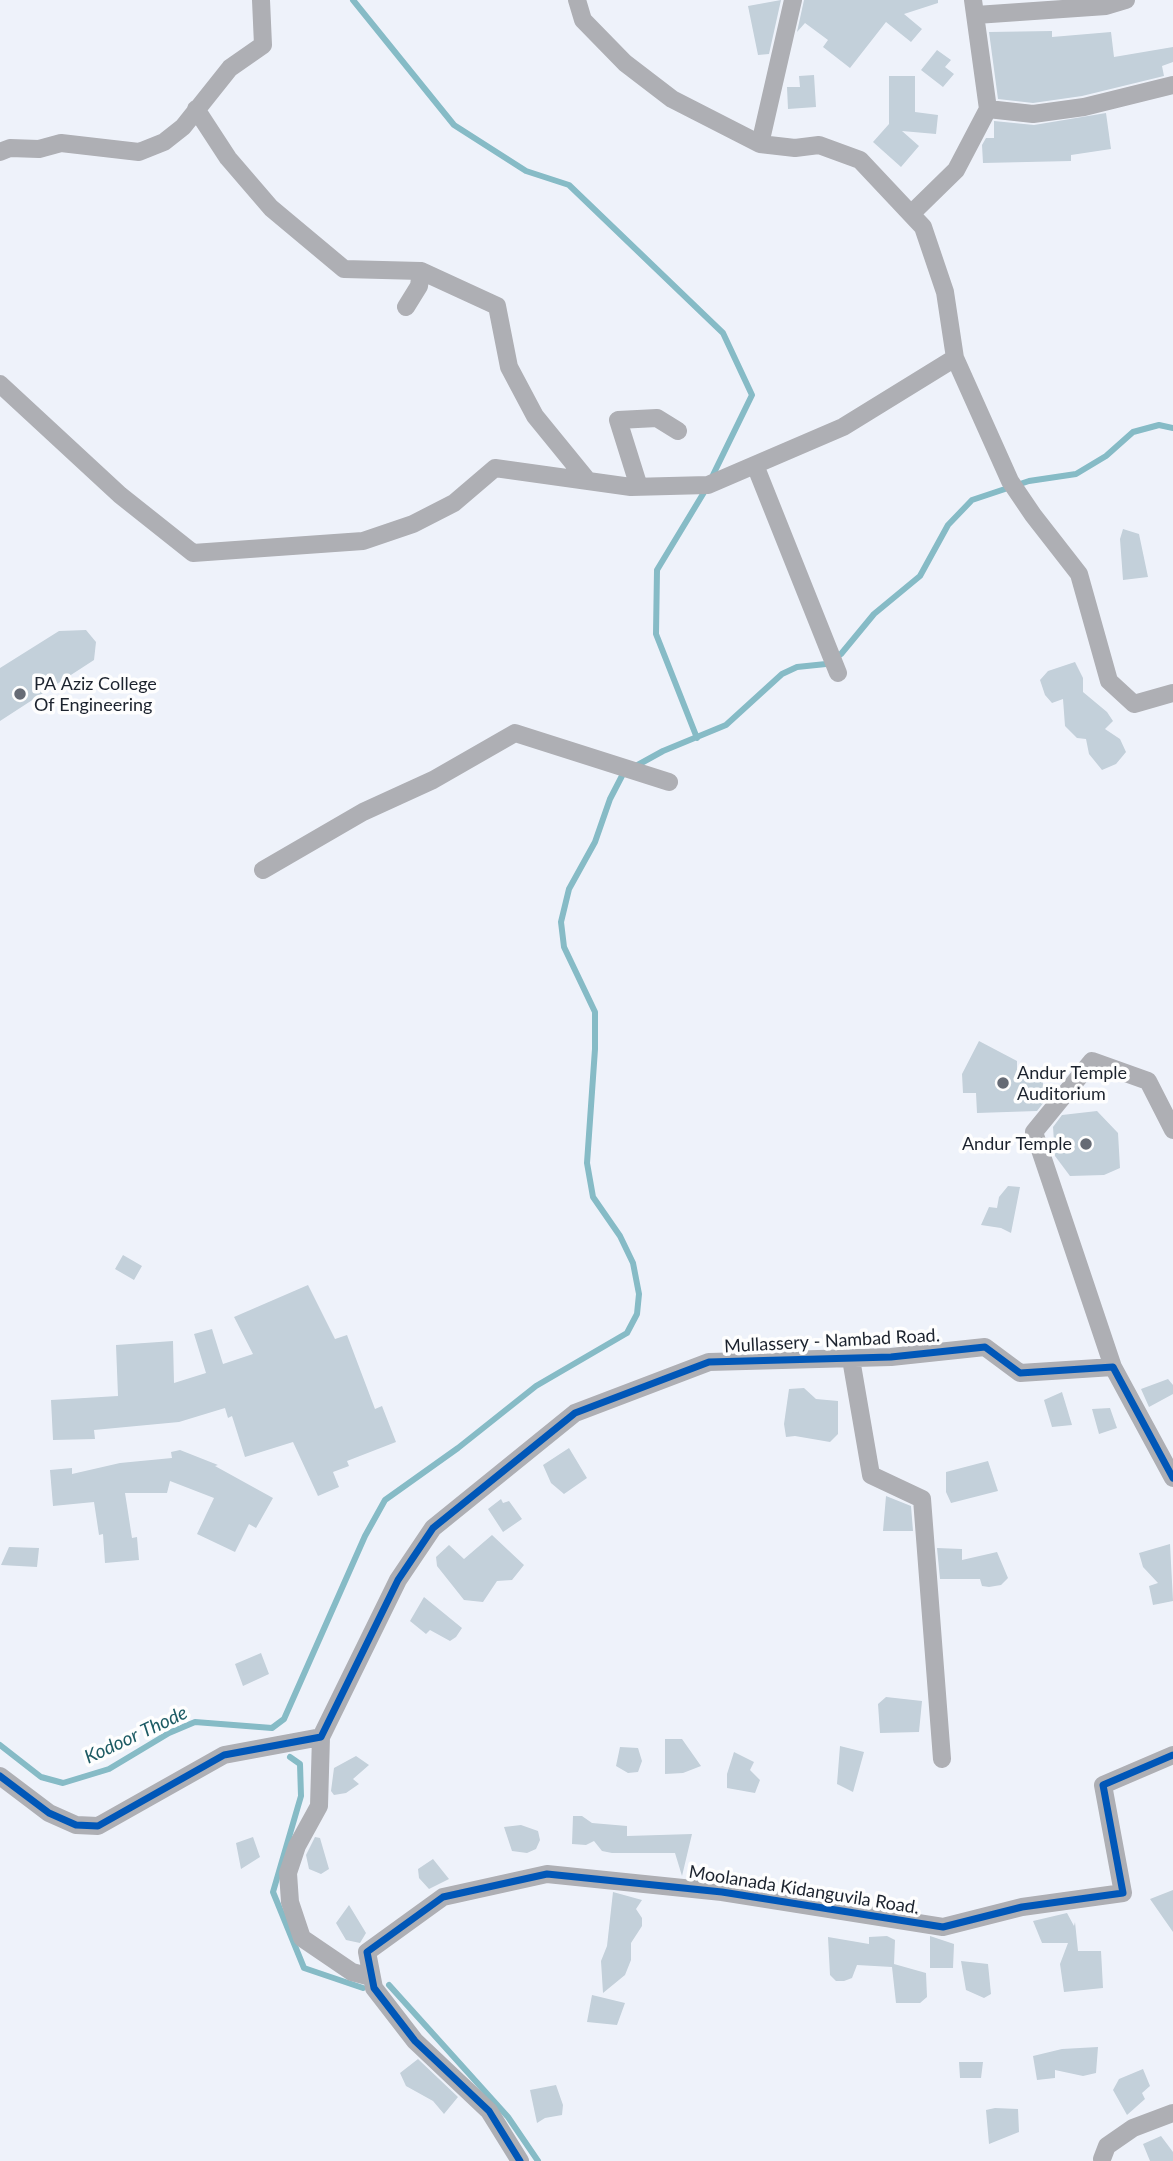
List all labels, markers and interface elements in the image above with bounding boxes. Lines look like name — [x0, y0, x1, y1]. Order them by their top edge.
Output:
place label: PA Aziz College Of Engineering — [34, 673, 157, 716]
marker: PA Aziz College Of Engineering — [12, 686, 28, 702]
place label: Andur Temple Auditorium — [1017, 1062, 1127, 1104]
marker: Andur Temple Auditorium — [995, 1075, 1011, 1091]
place label: Andur Temple — [962, 1133, 1072, 1155]
marker: Andur Temple — [1078, 1136, 1094, 1152]
street label: Mullassery - Nambad Road. — [724, 1325, 940, 1357]
water label: Kodoor Thode — [81, 1701, 191, 1769]
street label: Moolanada Kidanguvila Road. — [687, 1861, 921, 1919]

